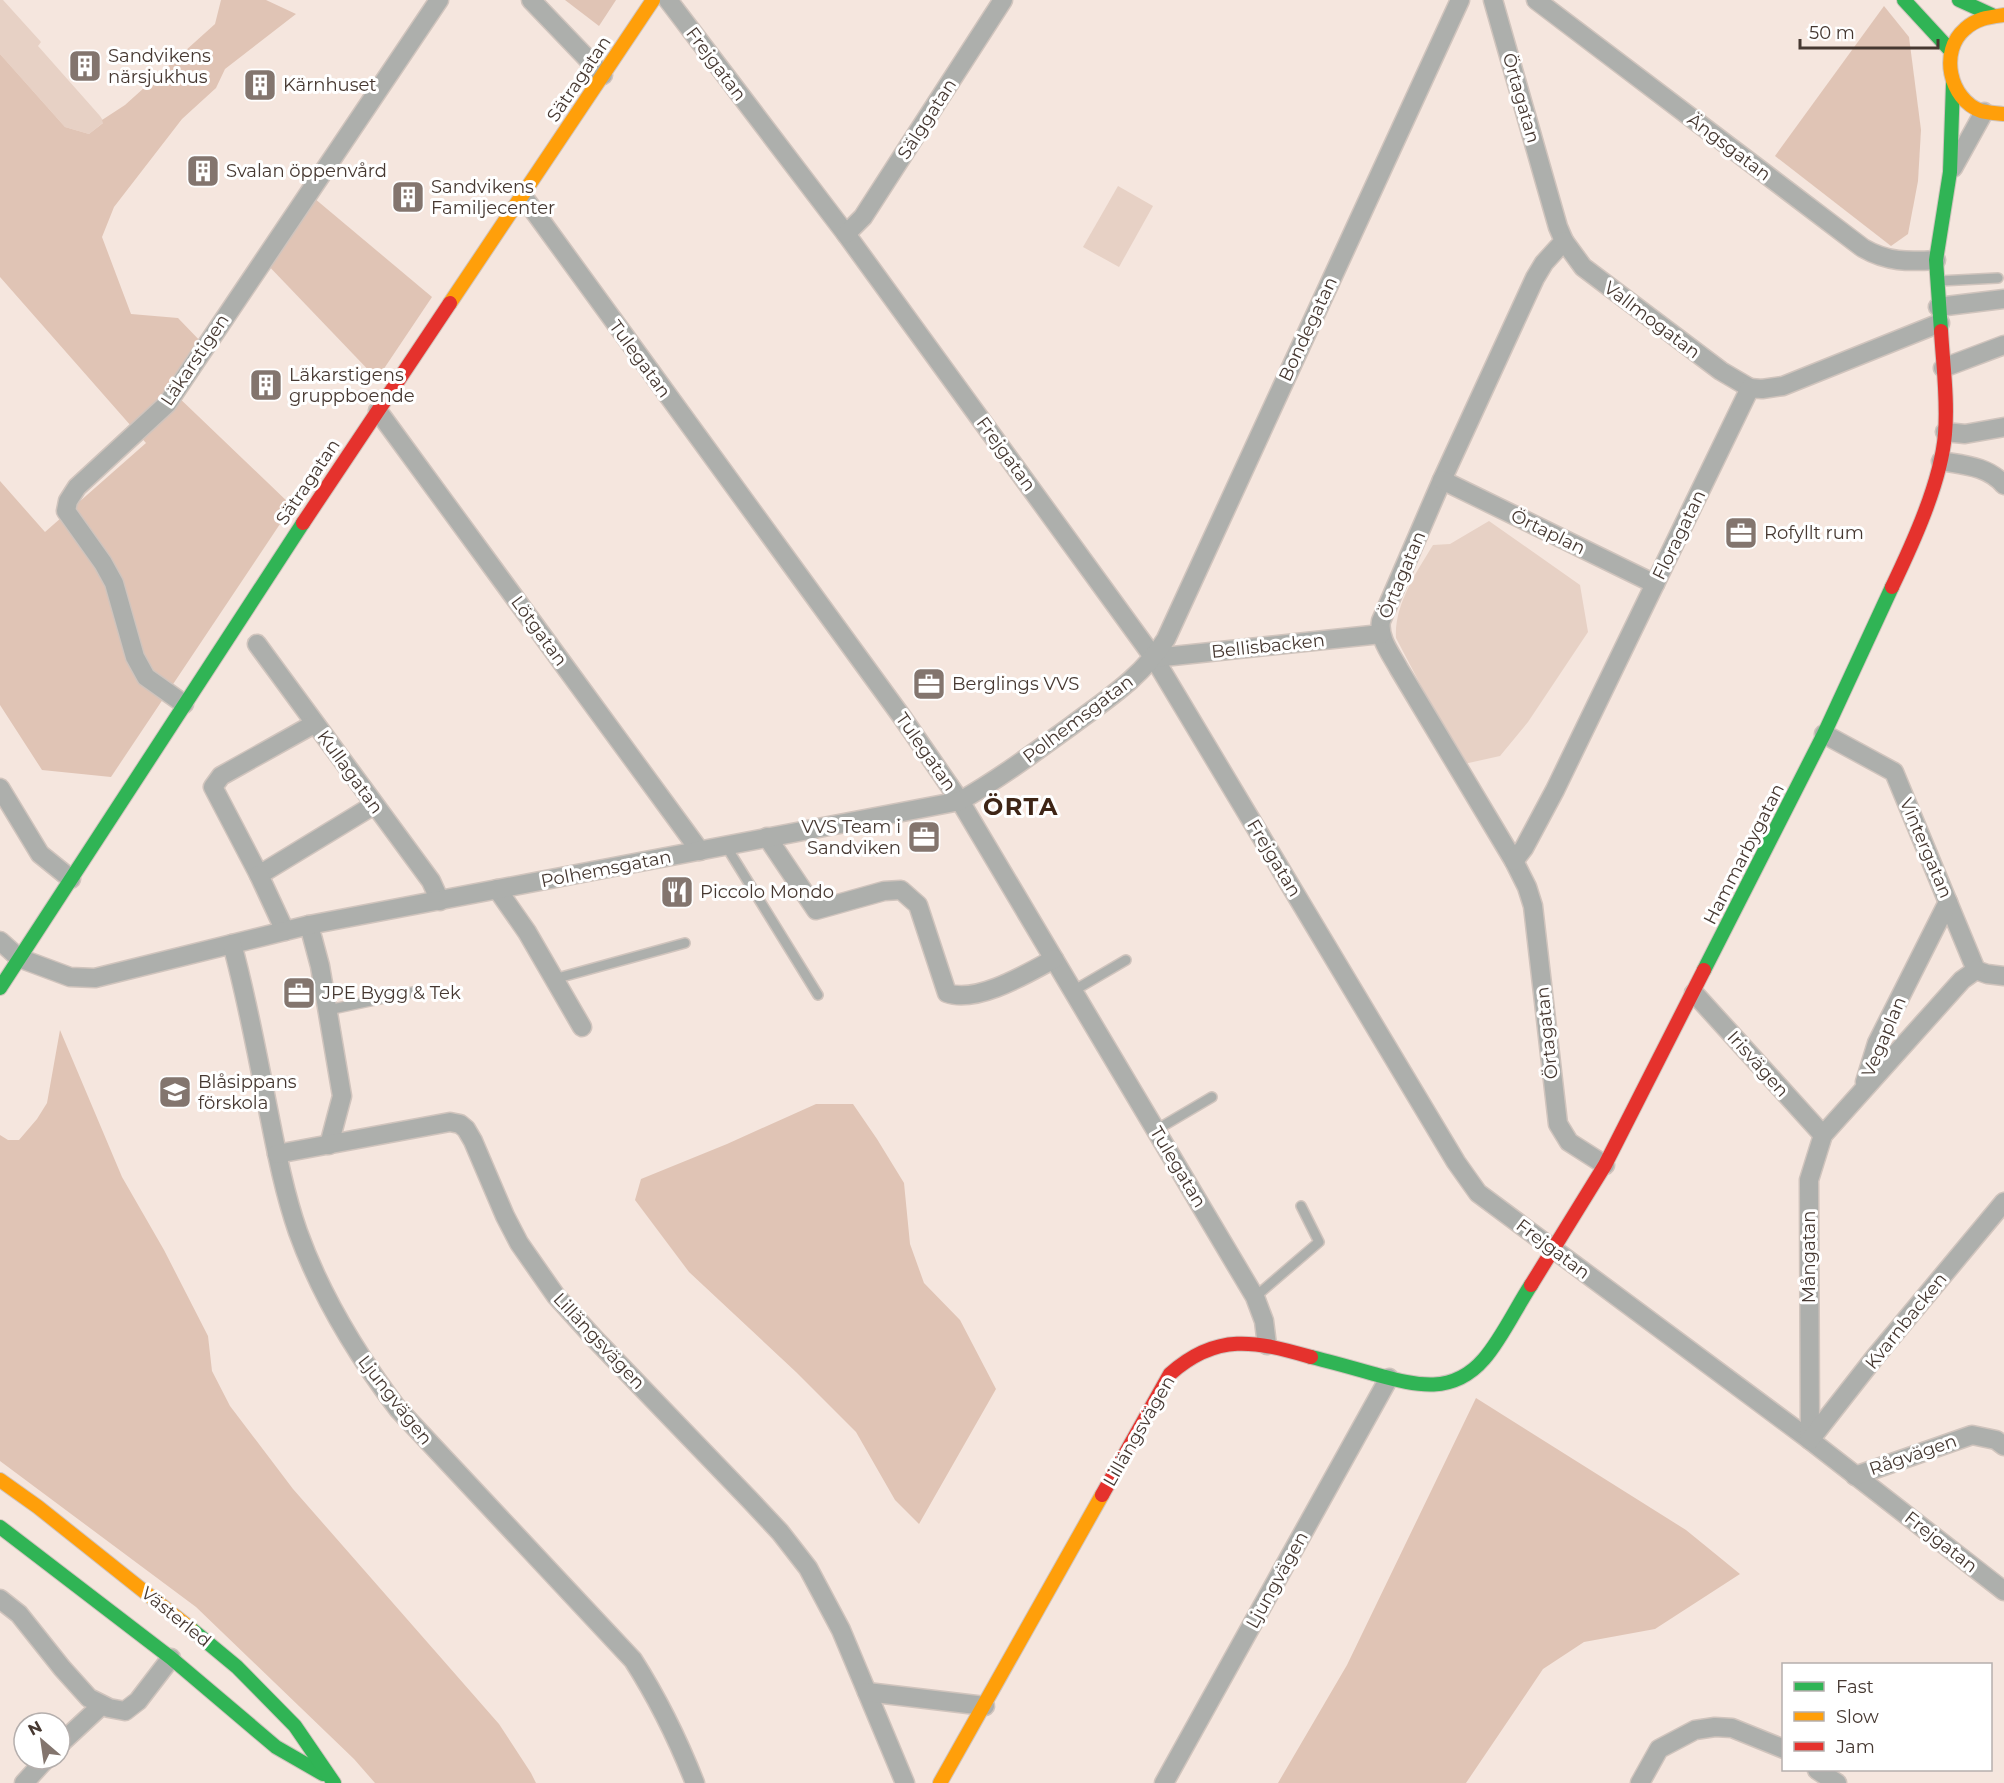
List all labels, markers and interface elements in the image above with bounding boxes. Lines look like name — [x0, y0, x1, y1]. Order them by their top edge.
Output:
scale bar — [1800, 12, 1938, 50]
text: 50 m — [1809, 22, 1855, 44]
street label: Frejgatan — [681, 23, 751, 105]
street label: Sätragatan — [542, 32, 616, 126]
place label: Sandvikens närsjukhus — [108, 45, 211, 88]
building icon: Sandvikens närsjukhus — [67, 48, 103, 84]
street label: Örtagatan — [1498, 50, 1544, 146]
building icon: Kärnhuset — [242, 67, 278, 103]
place label: Kärnhuset — [283, 74, 377, 96]
street label: Sälggatan — [893, 75, 961, 163]
street label: Ängsgatan — [1683, 108, 1775, 186]
building icon: Svalan öppenvård — [185, 153, 221, 189]
place label: Svalan öppenvård — [226, 160, 387, 182]
place label: Sandvikens Familjecenter — [431, 176, 555, 219]
building icon: Sandvikens Familjecenter — [390, 179, 426, 215]
street label: Bondegatan — [1274, 273, 1342, 385]
street label: Vallmogatan — [1599, 277, 1705, 363]
street label: Läkarstigen — [156, 310, 234, 410]
street label: Tulegatan — [604, 316, 676, 402]
place label: Läkarstigens gruppboende — [289, 364, 415, 407]
building icon: Läkarstigens gruppboende — [248, 367, 284, 403]
street label: Frejgatan — [972, 413, 1040, 495]
street label: Sätragatan — [271, 435, 345, 529]
street label: Floragatan — [1648, 486, 1710, 584]
street label: Örtaplan — [1507, 505, 1589, 559]
office icon: Rofyllt rum — [1723, 515, 1759, 551]
place label: Rofyllt rum — [1764, 522, 1864, 544]
street label: Örtagatan — [1374, 528, 1430, 622]
street label: Lötgatan — [506, 592, 572, 670]
street label: Bellisbacken — [1210, 629, 1326, 663]
office icon: Berglings VVS — [911, 666, 947, 702]
street label: Polhemsgatan — [1018, 670, 1138, 768]
place label: Berglings VVS — [952, 673, 1079, 695]
street label: Tulegatan — [891, 709, 961, 795]
street label: Kullagatan — [312, 726, 388, 818]
street label: Hammarbygatan — [1699, 780, 1789, 928]
district label: ÖRTA — [983, 792, 1059, 821]
street label: Vintergatan — [1895, 795, 1957, 901]
street label: Frejgatan — [1242, 815, 1306, 901]
place label: VVS Team i Sandviken — [801, 816, 901, 859]
office icon: VVS Team i Sandviken — [906, 819, 942, 855]
street label: Polhemsgatan — [539, 846, 673, 892]
restaurant icon: Piccolo Mondo — [659, 874, 695, 910]
place label: Piccolo Mondo — [700, 881, 834, 903]
office icon: JPE Bygg & Tek — [281, 975, 317, 1011]
place label: JPE Bygg & Tek — [321, 982, 461, 1004]
street label: Örtagatan — [1531, 986, 1563, 1080]
street label: Vegaplan — [1857, 993, 1911, 1081]
street label: Irisvägen — [1723, 1026, 1793, 1102]
place label: Blåsippans förskola — [198, 1071, 297, 1114]
school or university icon: Blåsippans förskola — [157, 1074, 193, 1110]
street label: Tulegatan — [1145, 1123, 1211, 1211]
street label: Mångatan — [1798, 1211, 1820, 1303]
street label: Frejgatan — [1512, 1214, 1594, 1284]
street label: Kvarnbacken — [1860, 1268, 1952, 1374]
street label: Lillängsvägen — [549, 1288, 649, 1394]
street label: Ljungvägen — [353, 1351, 437, 1449]
street label: Lillängsvägen — [1098, 1372, 1180, 1490]
street label: Rågvägen — [1866, 1430, 1960, 1480]
street label: Frejgatan — [1900, 1507, 1982, 1577]
street label: Ljungvägen — [1241, 1528, 1313, 1632]
street label: Västerled — [137, 1582, 215, 1652]
legend — [1782, 1663, 1992, 1771]
text: Fast — [1836, 1676, 1874, 1698]
text: Slow — [1836, 1706, 1879, 1728]
north arrow — [12, 1711, 72, 1771]
text: N — [25, 1717, 45, 1740]
text: Jam — [1835, 1736, 1875, 1758]

